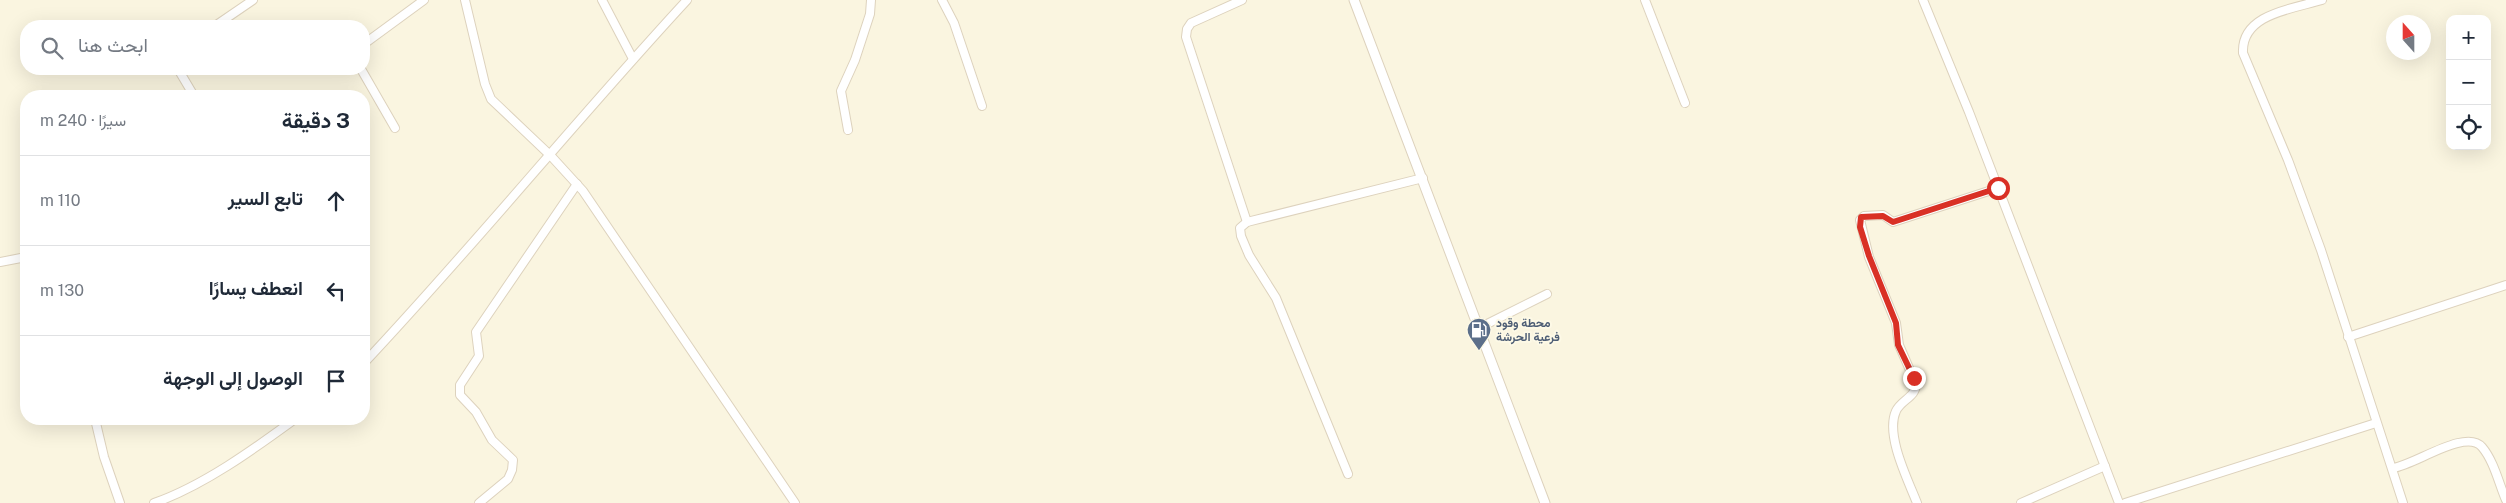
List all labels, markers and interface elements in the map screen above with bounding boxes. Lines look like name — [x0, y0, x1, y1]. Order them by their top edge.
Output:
north arrow — [2386, 15, 2431, 60]
map controls — [2446, 15, 2491, 150]
button: + — [2446, 15, 2491, 60]
search box — [20, 20, 370, 75]
icon: search — [38, 34, 66, 62]
text: ابحث هنا — [78, 34, 148, 56]
button: − — [2446, 60, 2491, 105]
button: locate — [2446, 105, 2491, 150]
text: 3 دقيقة — [282, 108, 350, 133]
text: سيرًا · 240 m — [40, 111, 126, 130]
route start — [1987, 177, 2010, 200]
text: تابع السير — [228, 187, 303, 209]
icon: ahead — [322, 187, 350, 215]
text: 110 m — [40, 191, 81, 210]
text: انعطف يسارًا — [209, 277, 303, 299]
icon: left — [322, 277, 350, 305]
text: 130 m — [40, 281, 84, 300]
place label: محطة وقود فرعية الحرشة — [1496, 316, 1560, 345]
fuel station icon: محطة وقود فرعية الحرشة — [1466, 317, 1492, 351]
text: الوصول إلى الوجهة — [163, 367, 303, 389]
icon: arrive — [322, 367, 350, 395]
route end — [1903, 367, 1926, 390]

